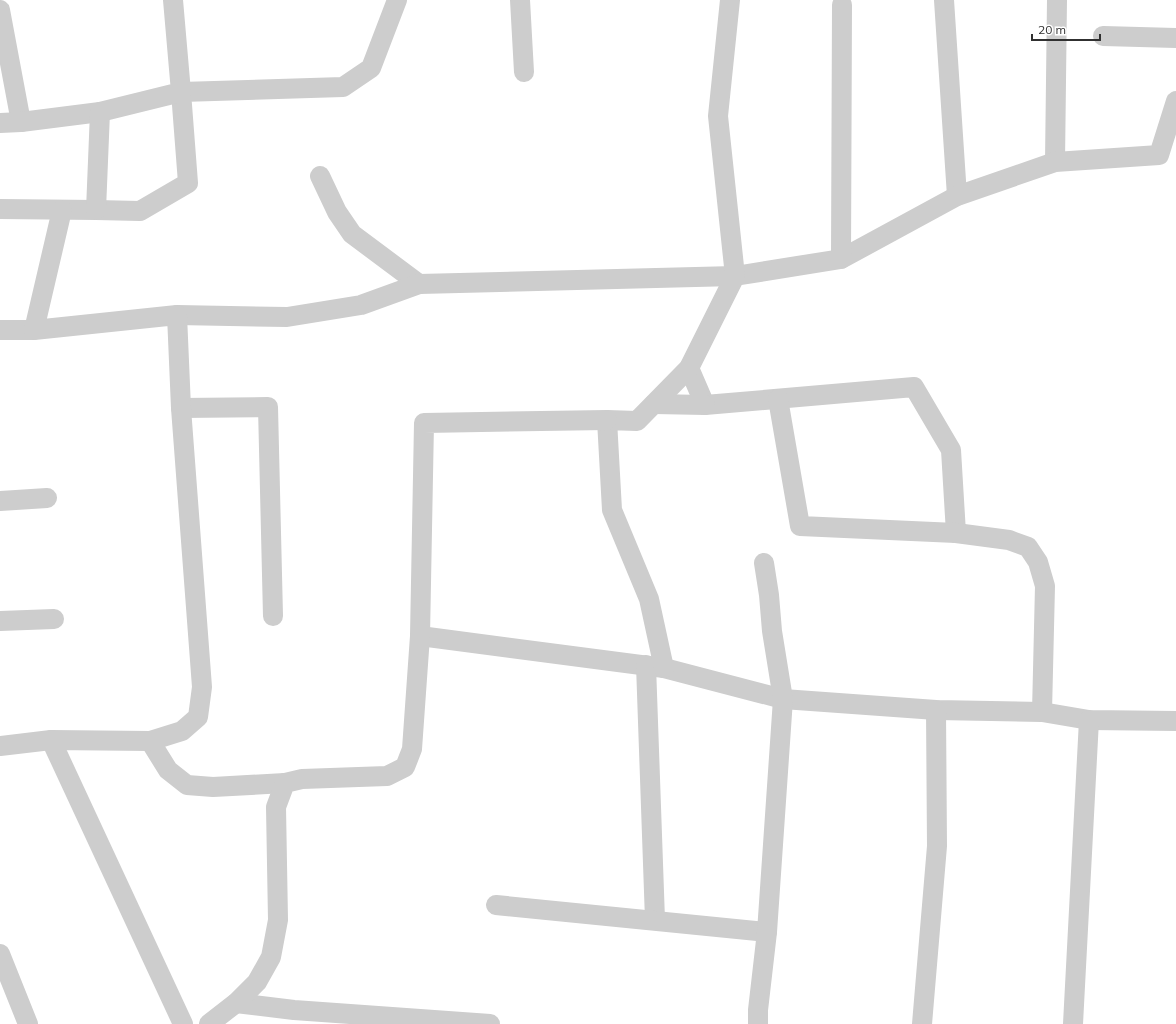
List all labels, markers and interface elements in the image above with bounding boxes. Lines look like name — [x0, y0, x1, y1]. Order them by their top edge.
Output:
scale bar — [1032, 16, 1100, 42]
text: 20 m — [1038, 22, 1066, 37]

